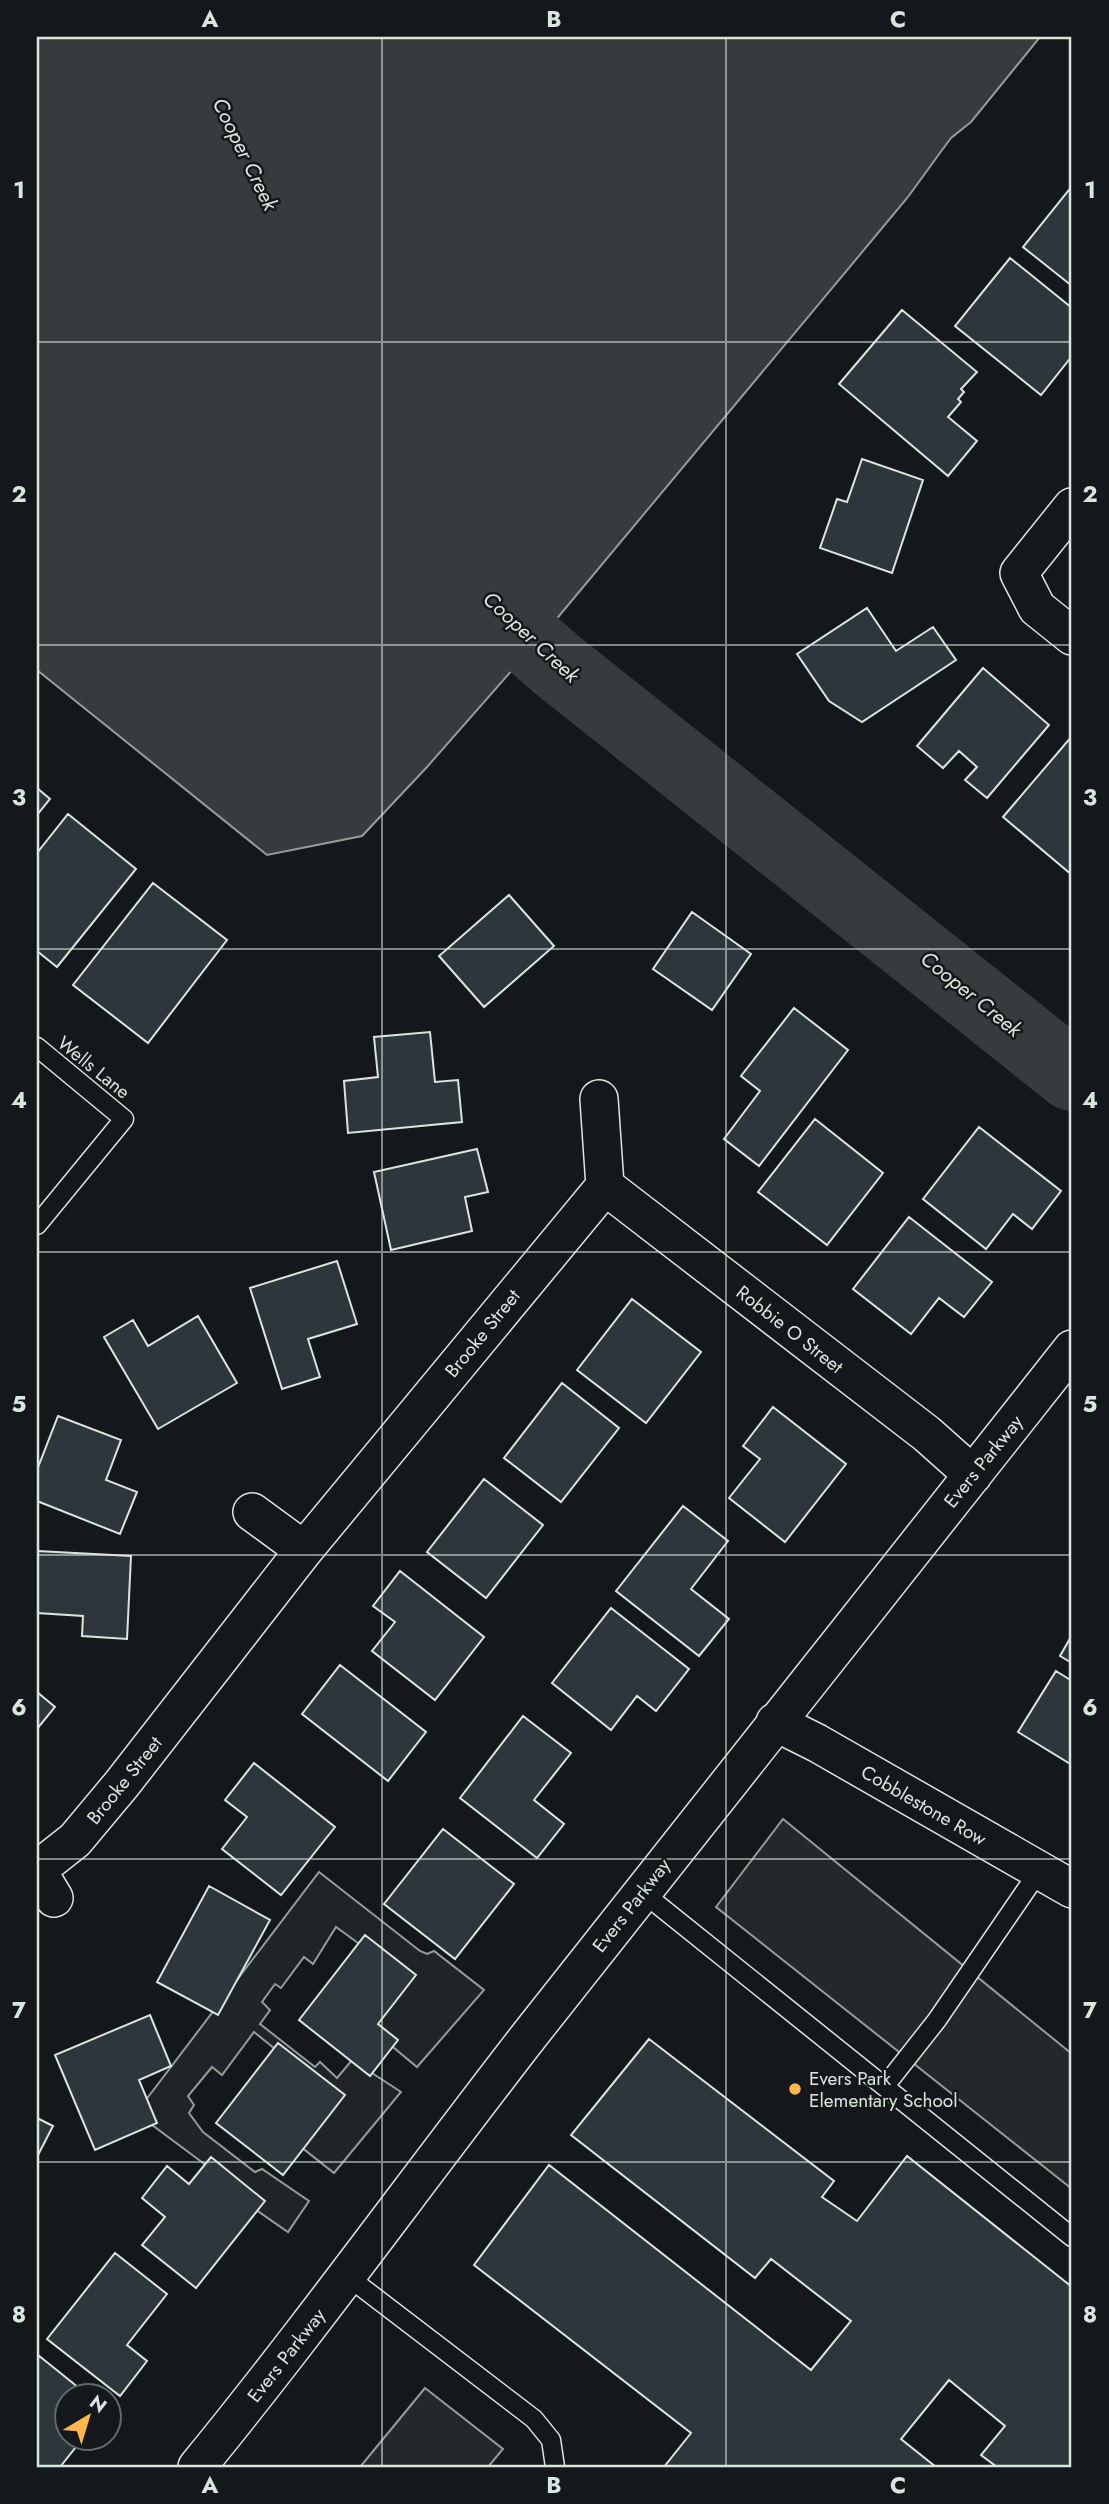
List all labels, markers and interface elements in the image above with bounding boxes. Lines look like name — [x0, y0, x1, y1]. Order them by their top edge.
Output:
text: A — [201, 2, 219, 36]
text: B — [546, 2, 562, 36]
text: C — [890, 2, 906, 36]
water label: Cooper Creek — [205, 92, 286, 216]
text: 1 — [13, 173, 25, 207]
text: 1 — [1084, 173, 1096, 207]
text: 2 — [11, 477, 27, 511]
text: 2 — [1082, 477, 1098, 511]
water label: Cooper Creek — [476, 584, 587, 690]
text: 3 — [12, 780, 26, 814]
text: 3 — [1083, 780, 1097, 814]
water label: Cooper Creek — [914, 944, 1029, 1045]
street label: Wells Lane — [52, 1030, 136, 1105]
text: 4 — [11, 1083, 27, 1117]
text: 4 — [1082, 1083, 1098, 1117]
street label: Robbie O Street — [730, 1279, 849, 1380]
street label: Brooke Street — [438, 1283, 527, 1383]
text: 5 — [12, 1387, 26, 1421]
text: 5 — [1083, 1387, 1097, 1421]
street label: Evers Parkway — [937, 1409, 1030, 1514]
text: 6 — [11, 1690, 27, 1724]
text: 6 — [1082, 1690, 1098, 1724]
street label: Brooke Street — [80, 1730, 169, 1830]
street label: Cobblestone Row — [856, 1759, 992, 1852]
street label: Evers Parkway — [586, 1852, 677, 1958]
text: 7 — [12, 1993, 26, 2027]
text: 7 — [1083, 1993, 1097, 2027]
place label: Evers Park Elementary School — [809, 2065, 958, 2114]
marker: Evers Park Elementary School — [787, 2081, 803, 2097]
text: 8 — [12, 2297, 26, 2331]
text: 8 — [1083, 2297, 1097, 2331]
street label: Evers Parkway — [241, 2302, 332, 2408]
north arrow — [52, 2382, 122, 2452]
text: N — [84, 2389, 112, 2419]
text: A — [201, 2468, 219, 2502]
text: B — [546, 2468, 562, 2502]
text: C — [890, 2468, 906, 2502]

